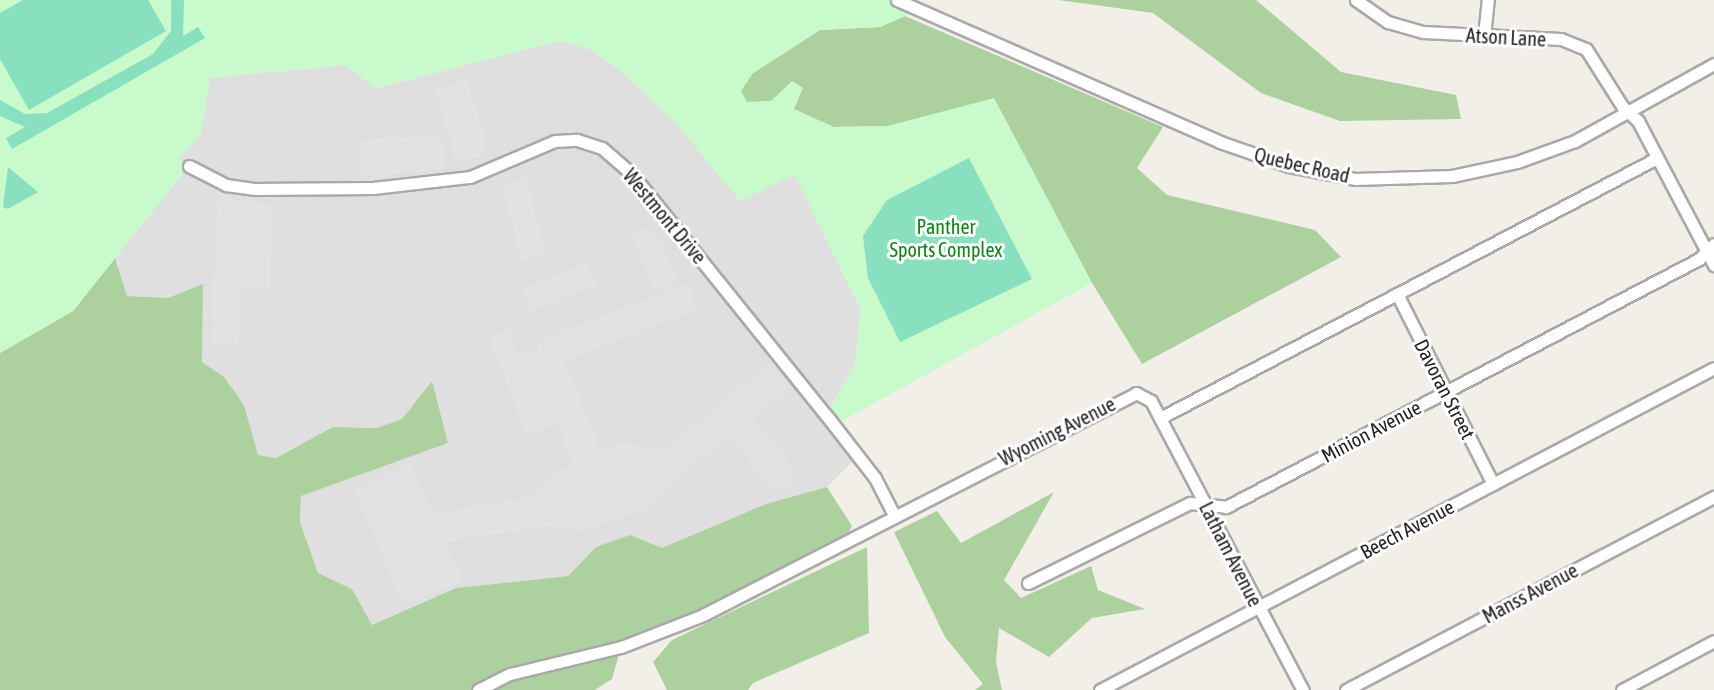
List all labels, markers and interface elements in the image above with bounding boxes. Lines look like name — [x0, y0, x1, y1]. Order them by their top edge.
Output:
street label: Atson Lane — [1465, 23, 1547, 51]
street label: Quebec Road — [1252, 142, 1352, 188]
street label: Westmont Drive — [618, 164, 712, 268]
park label: Panther Sports Complex — [890, 214, 1002, 261]
street label: Davoran Street — [1410, 335, 1480, 443]
street label: Wyoming Avenue — [995, 391, 1119, 471]
street label: Minion Avenue — [1317, 395, 1425, 467]
street label: Beech Avenue — [1356, 494, 1458, 564]
street label: Latham Avenue — [1194, 498, 1268, 610]
street label: Manss Avenue — [1478, 558, 1582, 628]

